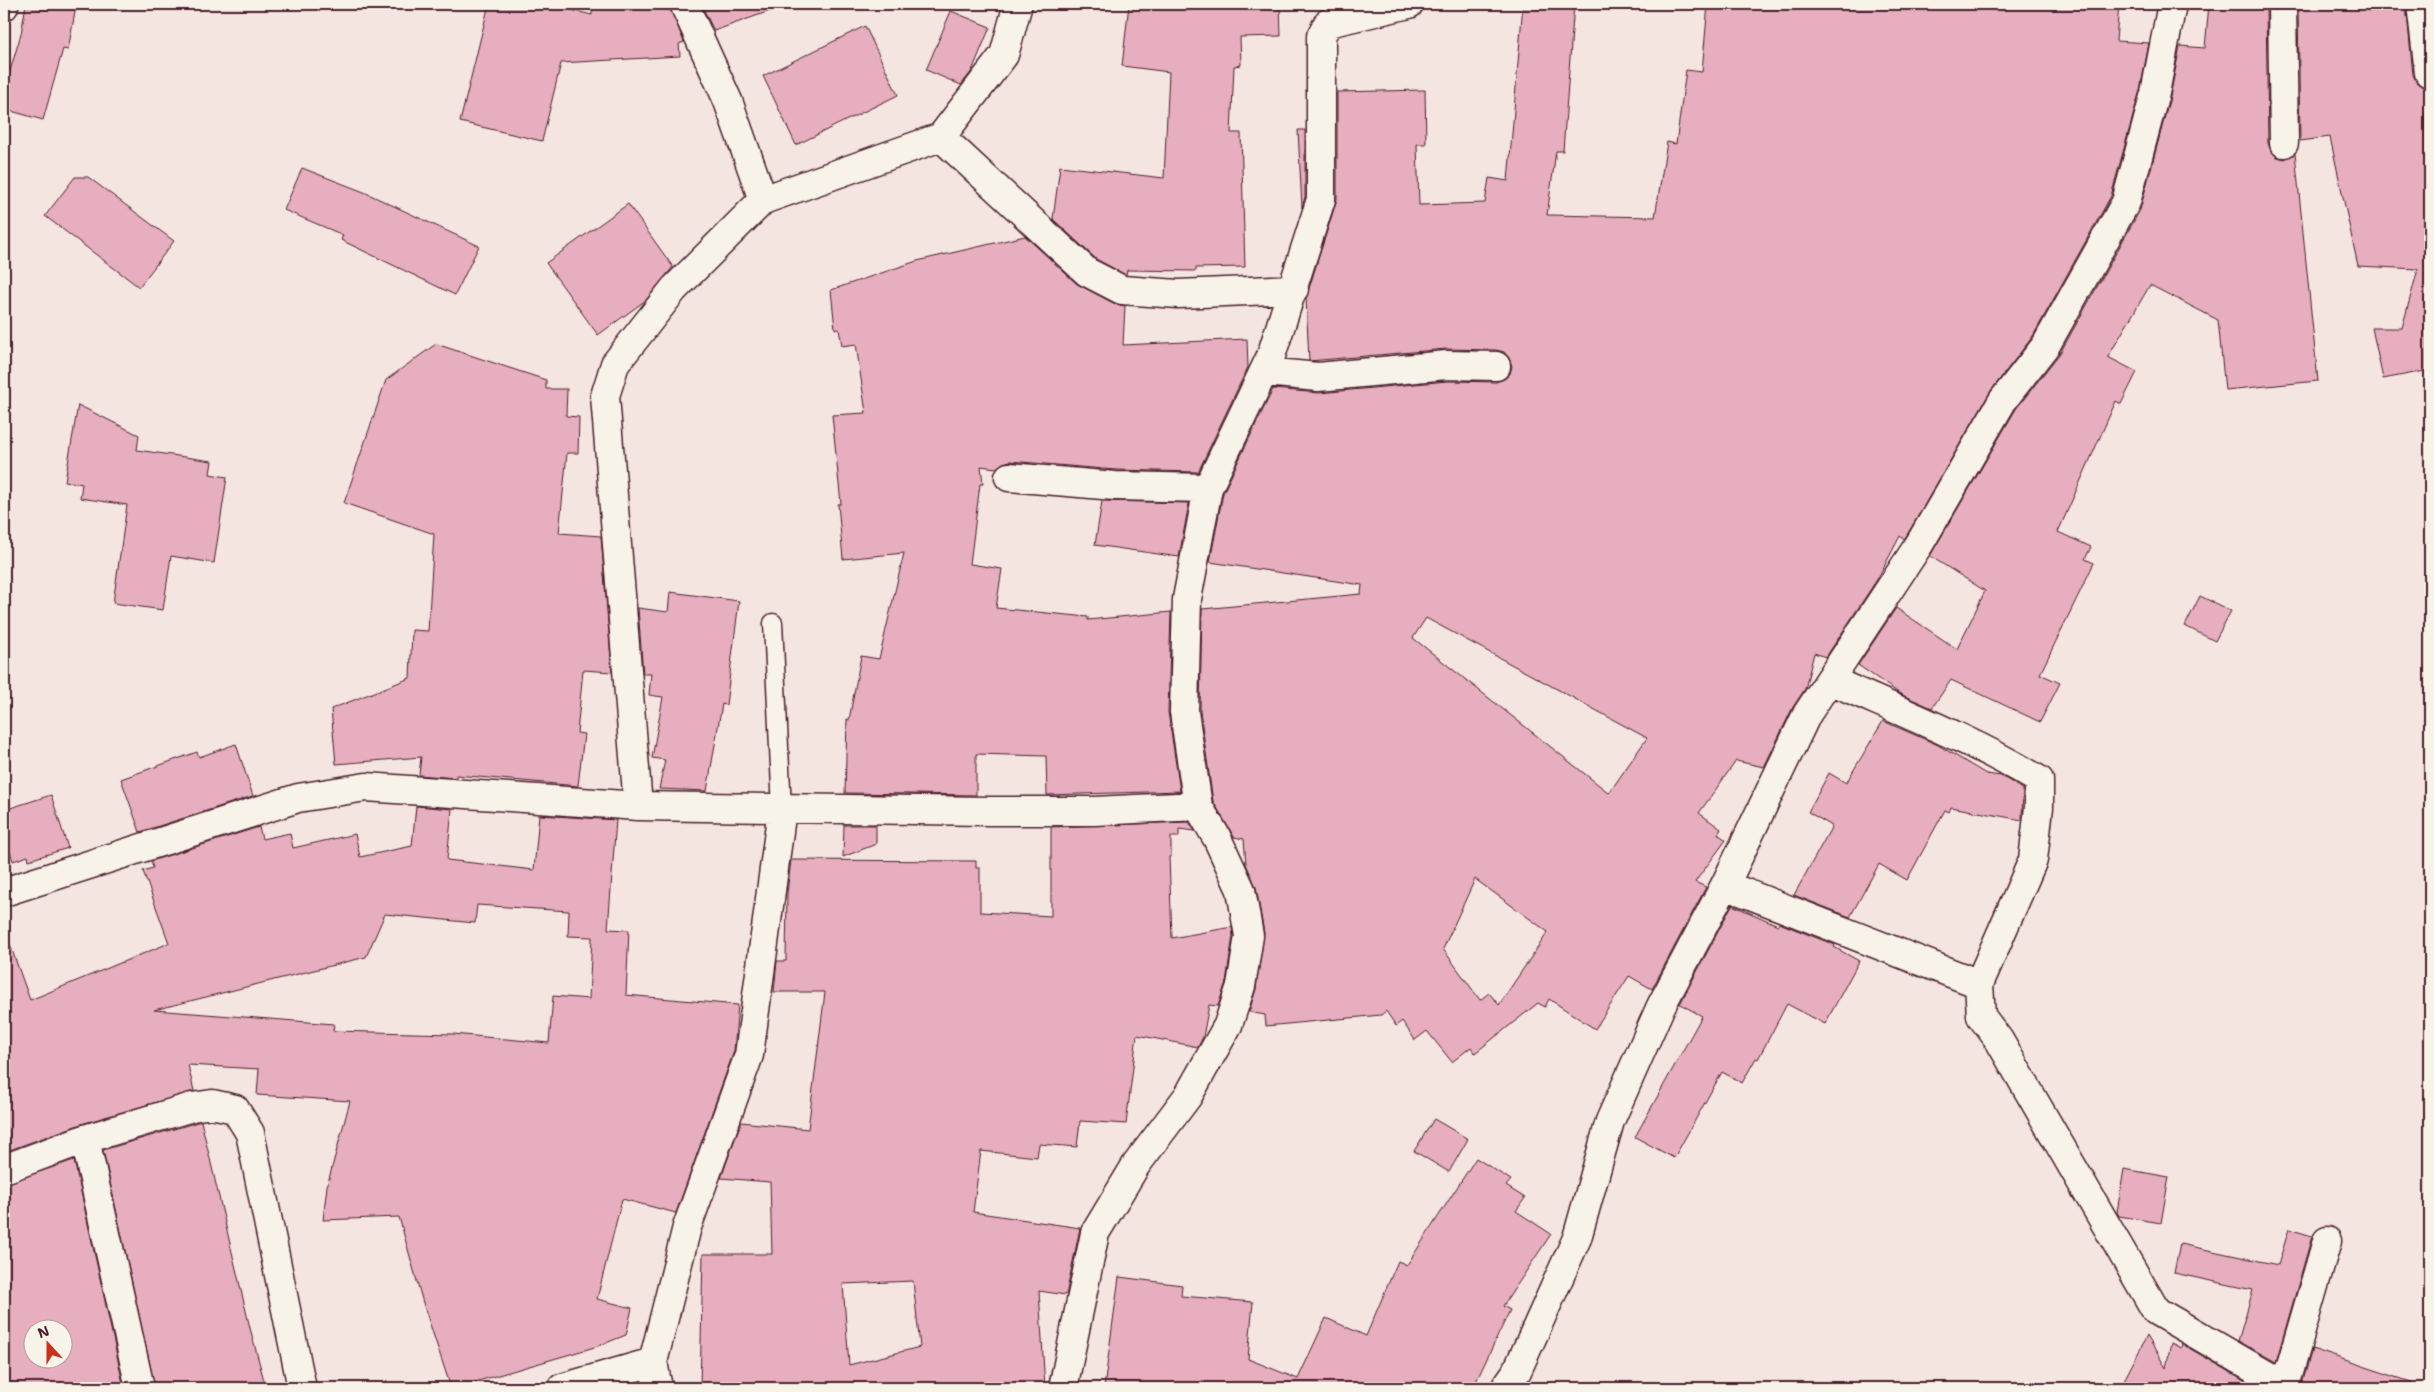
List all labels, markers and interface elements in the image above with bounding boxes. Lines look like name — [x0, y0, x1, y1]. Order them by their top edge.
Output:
north arrow — [22, 1320, 72, 1370]
text: N — [35, 1321, 52, 1342]

